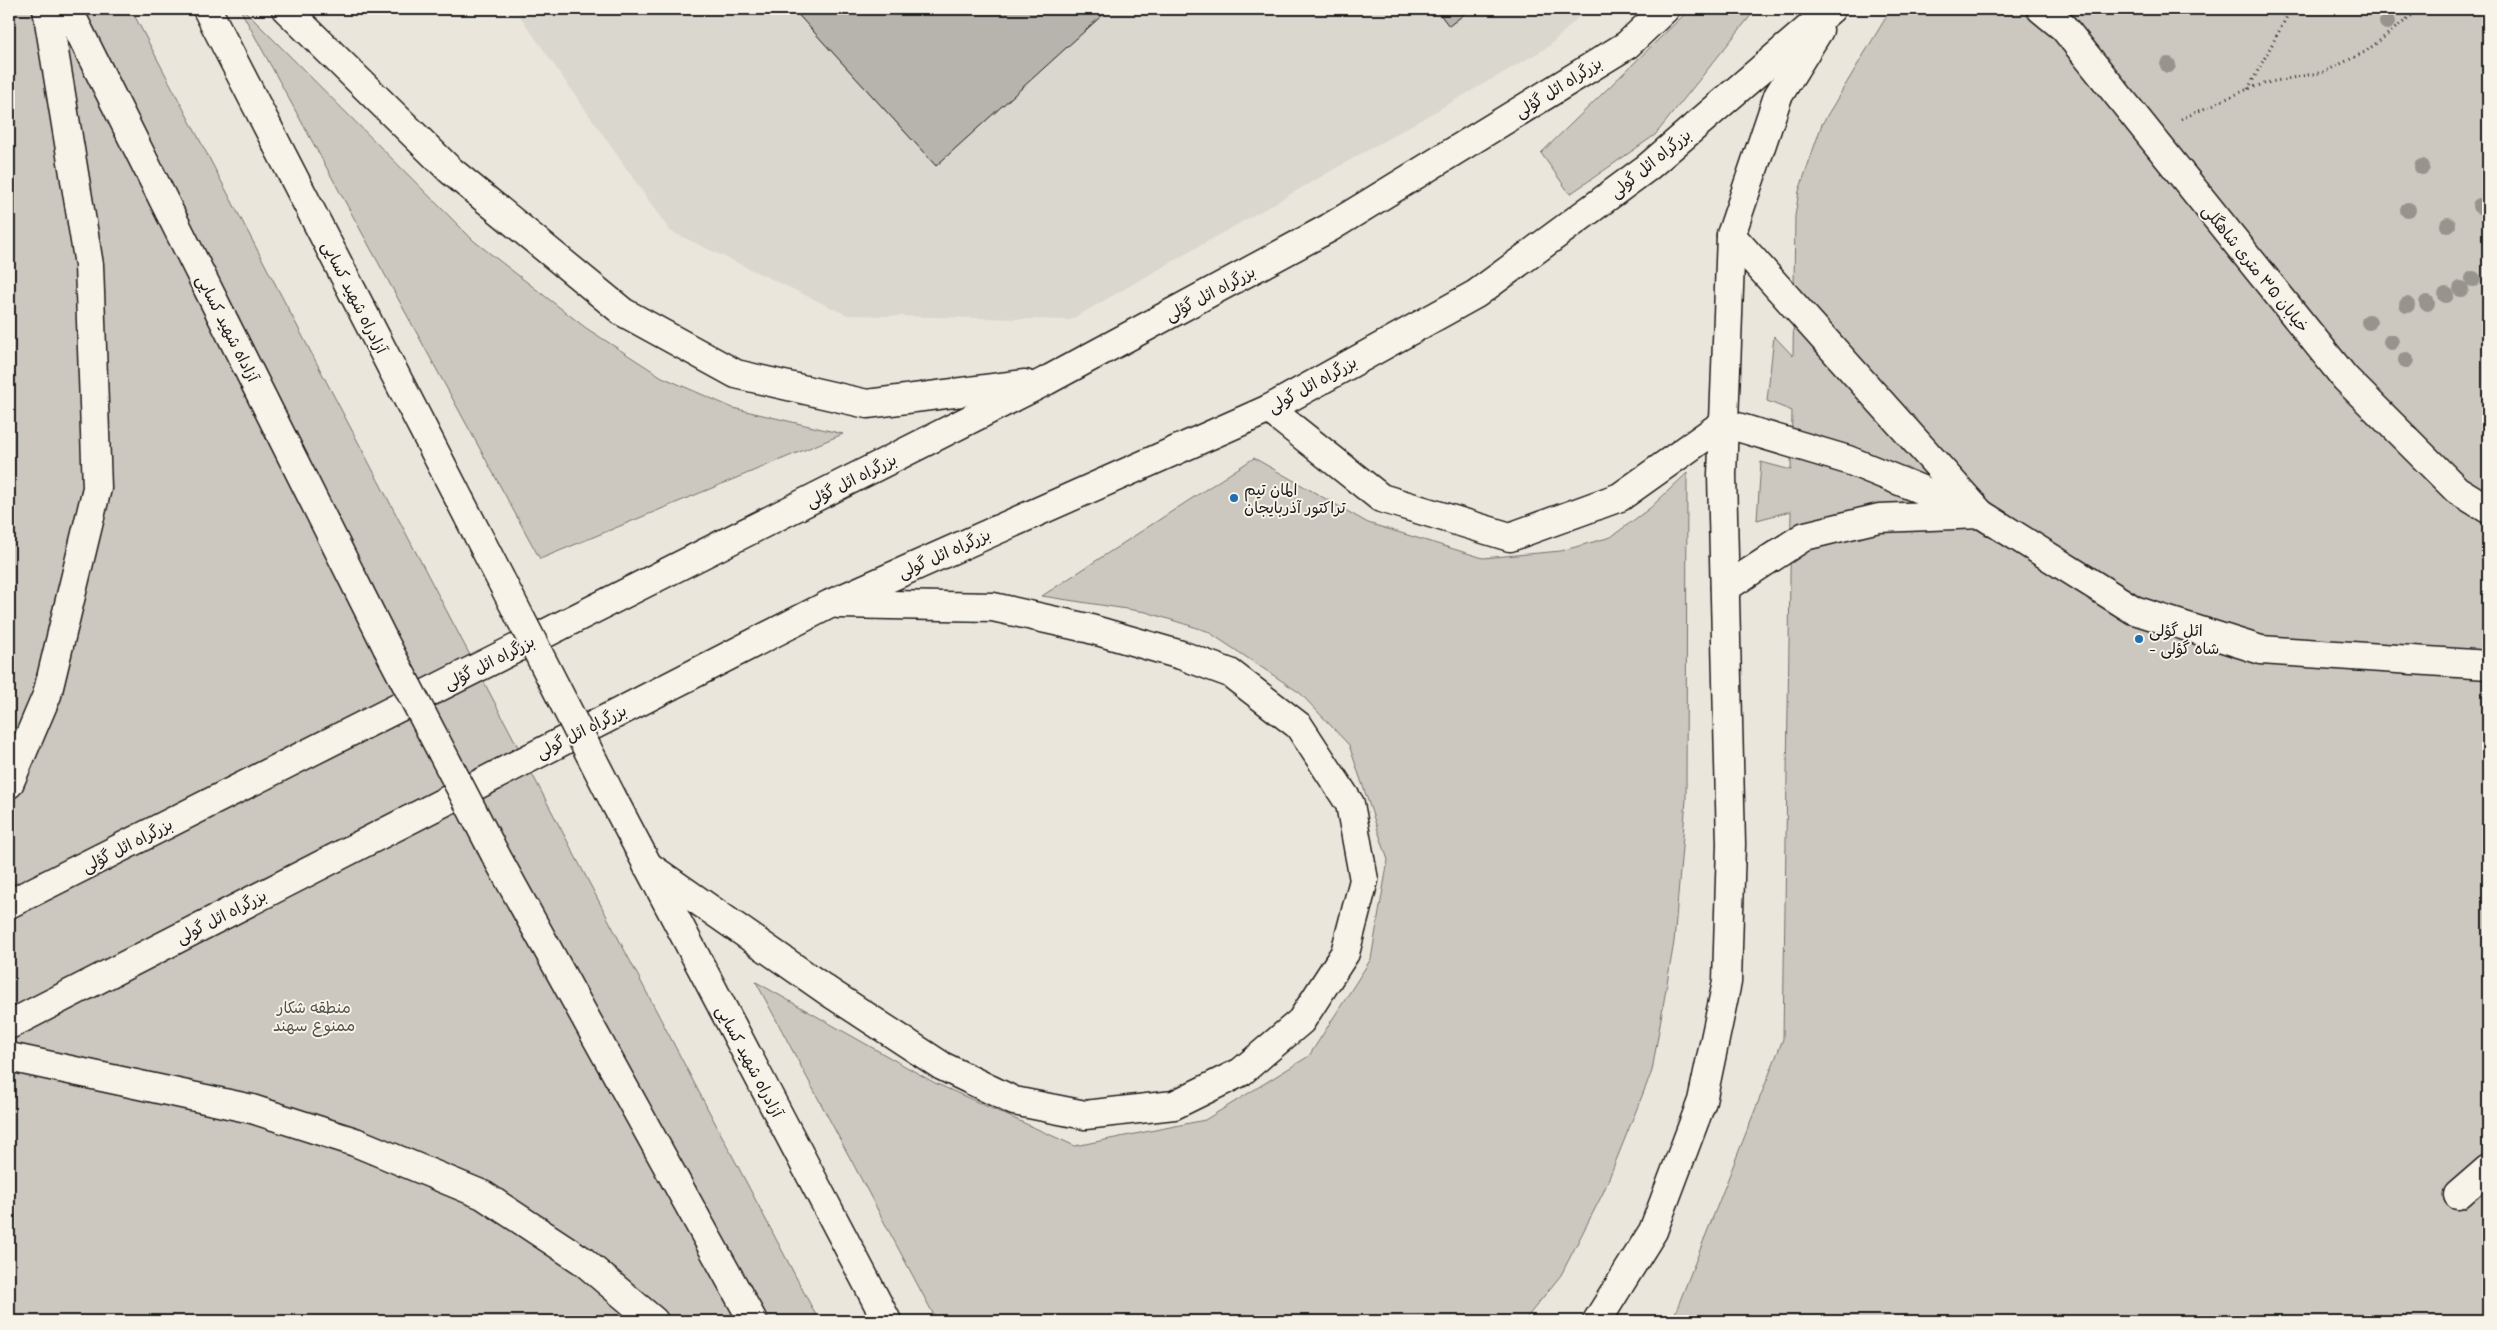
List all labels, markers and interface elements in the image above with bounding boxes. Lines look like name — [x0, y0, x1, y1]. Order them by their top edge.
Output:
street label: بزرگراه ائل گؤلی — [1511, 53, 1606, 123]
street label: بزرگراه ائل گولی — [1606, 125, 1696, 203]
street label: خیابان ۳۵ متری شاهگلی — [2197, 201, 2313, 337]
street label: آزادراه شهید کسایی — [316, 238, 392, 358]
street label: بزرگراه ائل گؤلی — [1162, 262, 1259, 327]
street label: آزاداه شهید کسایی — [191, 272, 263, 387]
street label: بزرگراه ائل گولی — [1264, 352, 1361, 418]
street label: بزرگراه ائل گؤلی — [803, 449, 901, 513]
place label: المان تیم تراکتور آذربایجان — [1244, 480, 1346, 519]
marker: المان تیم تراکتور آذربایجان — [1228, 492, 1240, 504]
street label: بزرگراه ائل گولی — [895, 525, 994, 584]
place label: ائل گؤلی - شاه گؤلی — [2149, 621, 2219, 660]
street label: بزرگراه ائل گؤلی — [441, 631, 539, 695]
marker: ائل گؤلی - شاه گؤلی — [2133, 633, 2145, 645]
street label: بزرگراه ائل گولی — [533, 701, 631, 764]
street label: بزرگراه ائل گؤلی — [79, 814, 177, 878]
street label: بزرگراه ائل گولی — [173, 886, 271, 949]
park label: منطقه شکار ممنوع سهند — [273, 998, 355, 1037]
street label: آزادراه شهید کسایی — [710, 1002, 787, 1122]

